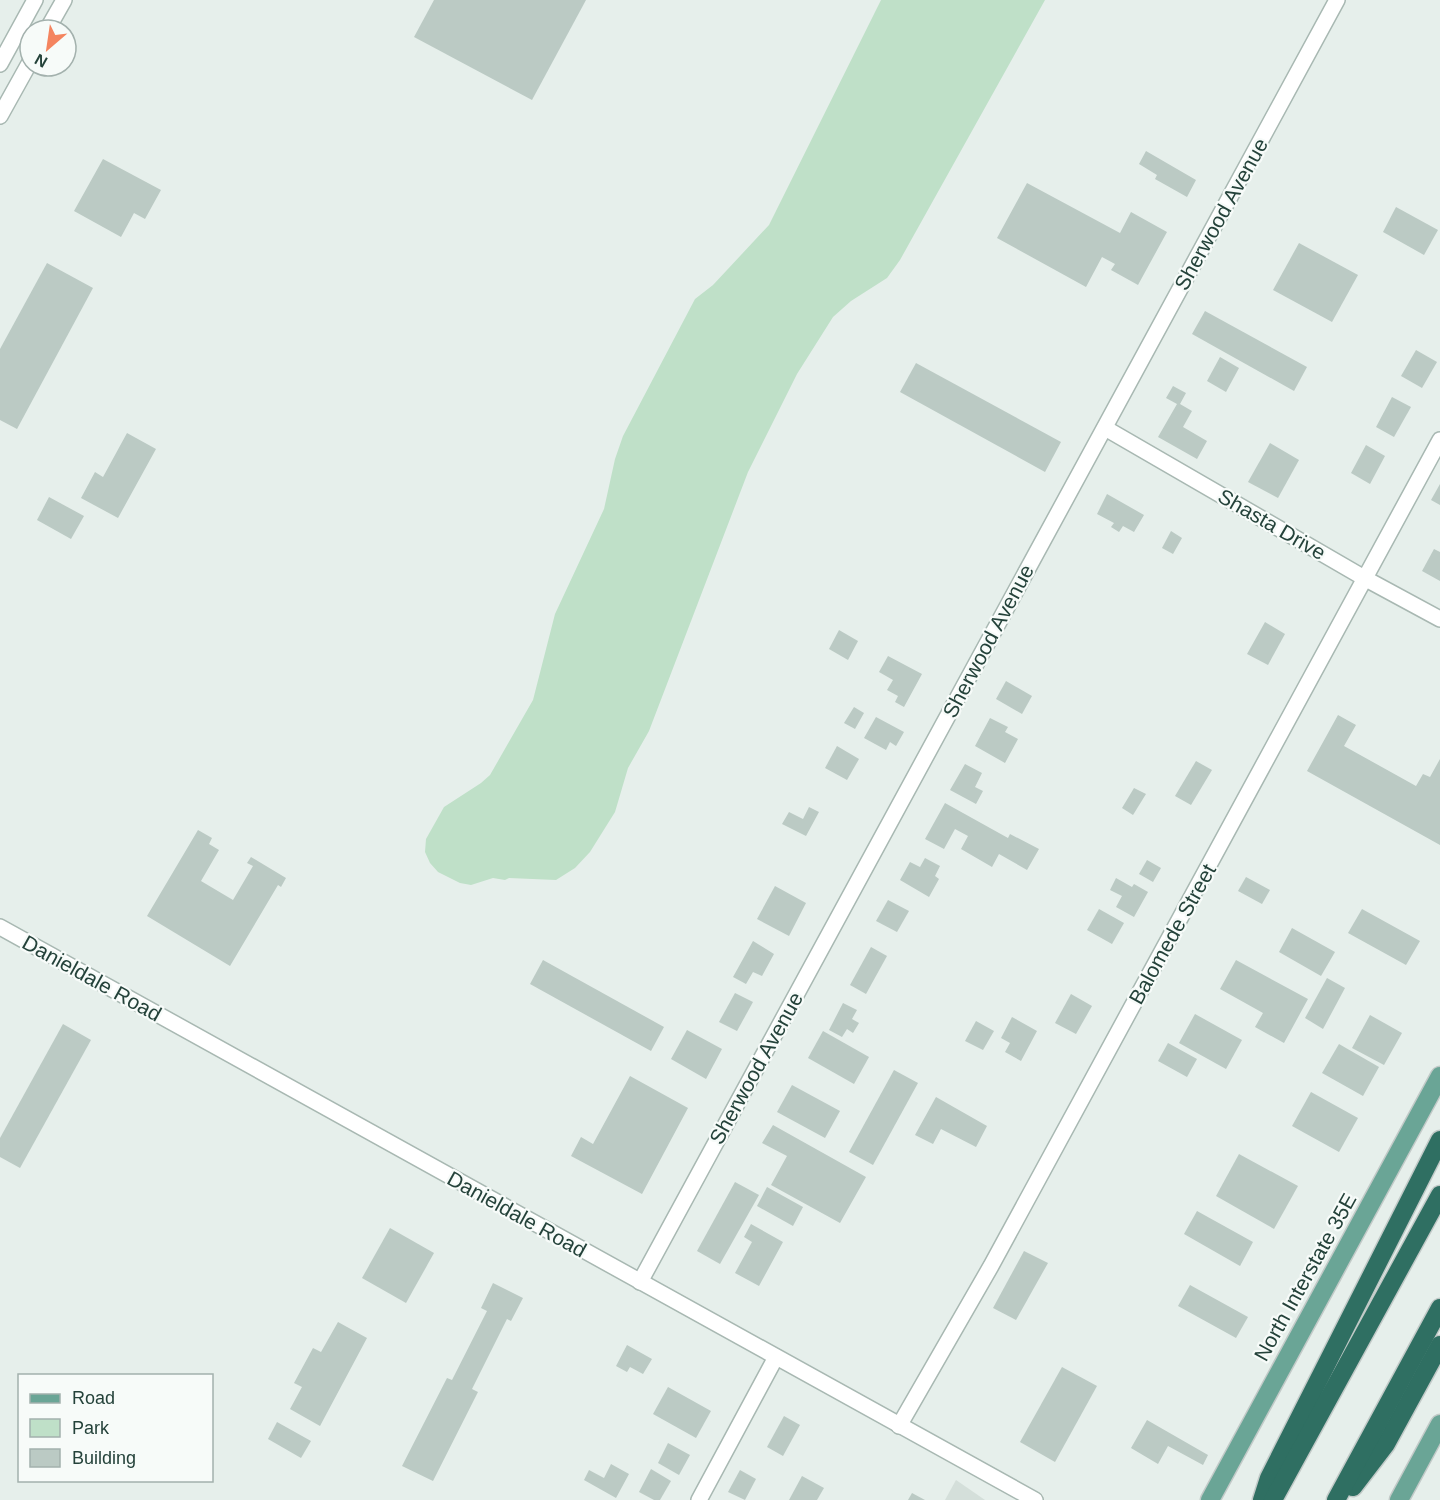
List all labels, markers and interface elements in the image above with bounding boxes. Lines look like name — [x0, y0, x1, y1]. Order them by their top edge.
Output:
north arrow — [18, 18, 78, 78]
text: N — [32, 50, 50, 71]
street label: Sherwood Avenue — [1170, 134, 1272, 294]
street label: Shasta Drive — [1214, 484, 1330, 564]
street label: Sherwood Avenue — [938, 561, 1038, 721]
street label: Balomede Street — [1124, 860, 1220, 1008]
street label: Danieldale Road — [19, 930, 165, 1026]
street label: Sherwood Avenue — [705, 988, 807, 1148]
street label: Danieldale Road — [444, 1166, 590, 1262]
street label: North Interstate 35E — [1249, 1189, 1361, 1365]
legend — [18, 1374, 213, 1482]
text: Road — [72, 1388, 115, 1408]
text: Park — [72, 1418, 110, 1438]
text: Building — [72, 1448, 136, 1468]

